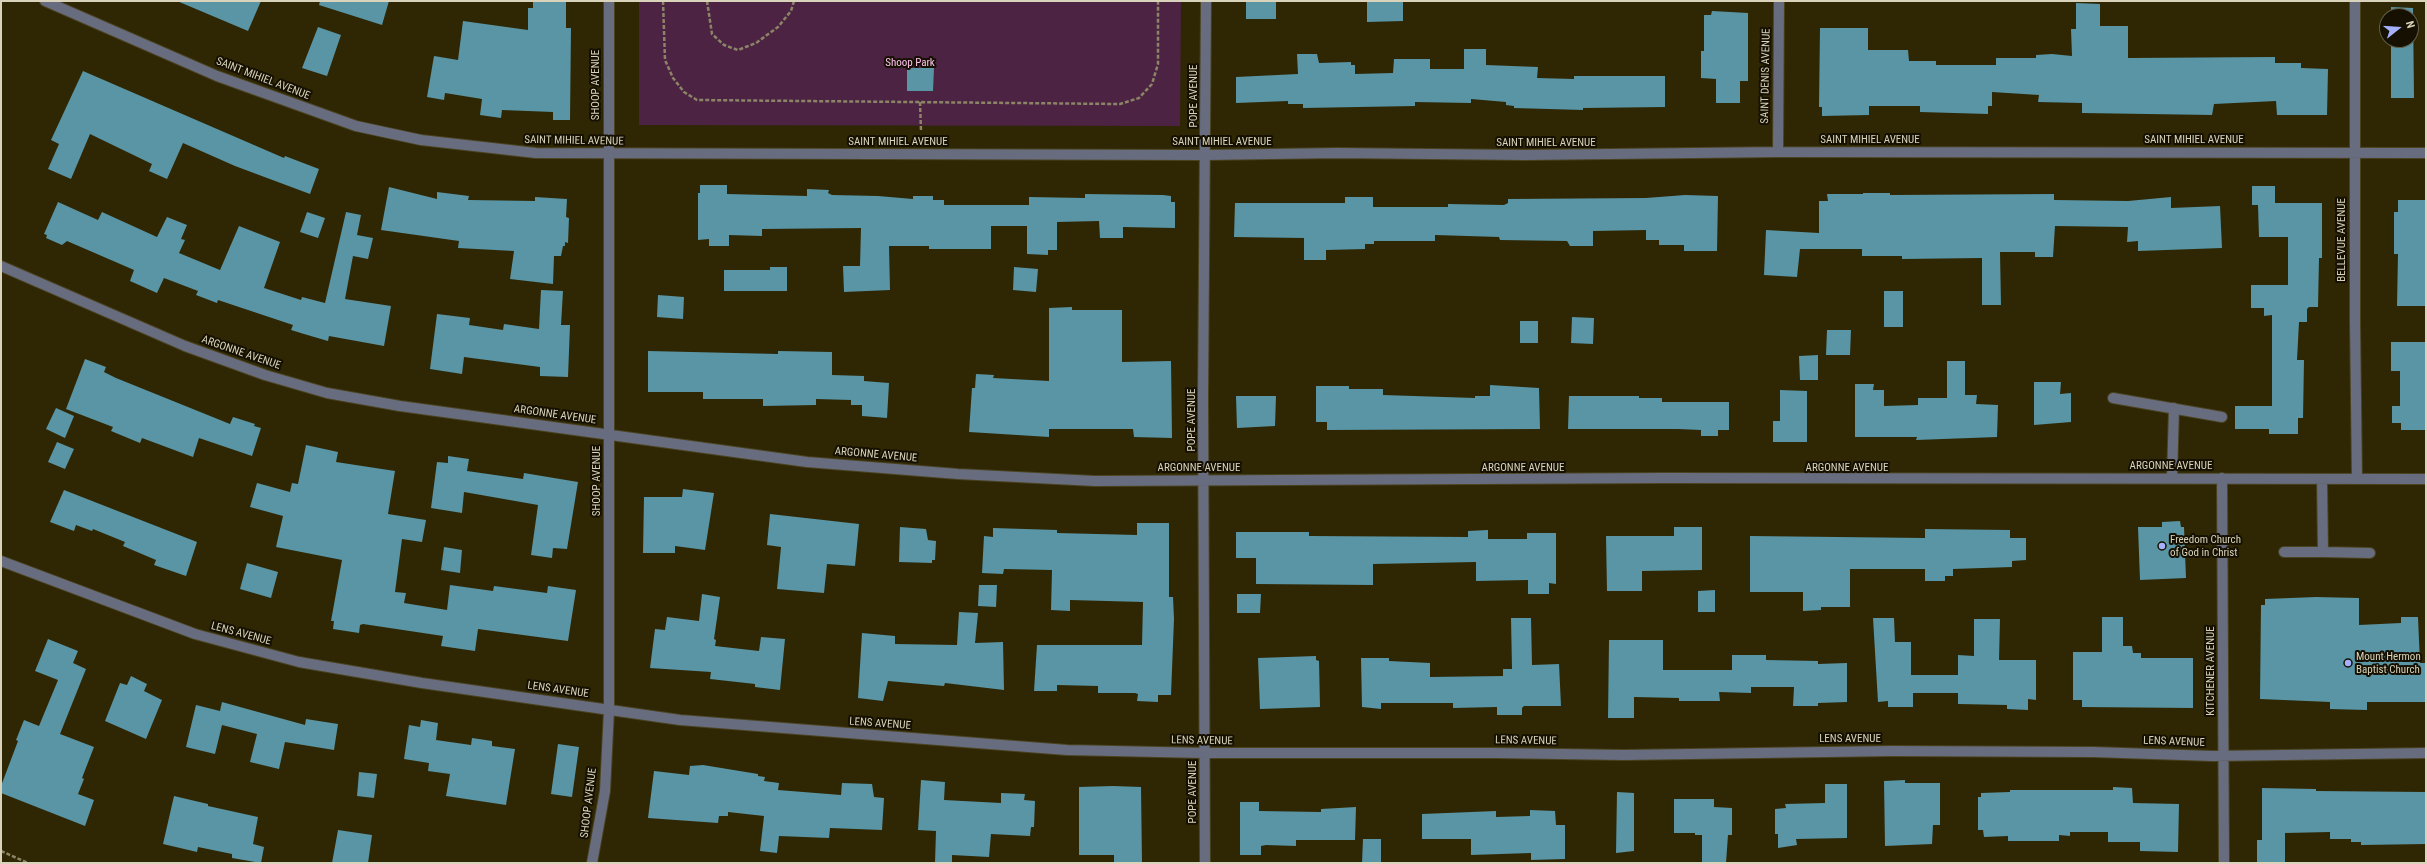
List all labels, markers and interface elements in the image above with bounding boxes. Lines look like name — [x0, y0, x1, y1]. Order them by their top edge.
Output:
north arrow — [2379, 8, 2419, 48]
text: N — [2403, 20, 2417, 30]
street label: SAINT DENIS AVENUE — [1759, 28, 1773, 124]
street label: SHOOP AVENUE — [589, 50, 603, 120]
street label: SAINT MIHIEL AVENUE — [214, 55, 312, 103]
park label: Shoop Park — [885, 56, 935, 70]
street label: POPE AVENUE — [1187, 65, 1201, 127]
street label: SAINT MIHIEL AVENUE — [1820, 133, 1920, 147]
street label: SAINT MIHIEL AVENUE — [2144, 133, 2244, 147]
street label: SAINT MIHIEL AVENUE — [524, 134, 624, 148]
street label: SAINT MIHIEL AVENUE — [848, 135, 948, 149]
street label: SAINT MIHIEL AVENUE — [1172, 135, 1272, 149]
street label: SAINT MIHIEL AVENUE — [1496, 136, 1596, 150]
street label: BELLEVUE AVENUE — [2335, 198, 2349, 282]
street label: ARGONNE AVENUE — [200, 333, 282, 373]
street label: POPE AVENUE — [1185, 389, 1199, 451]
street label: ARGONNE AVENUE — [513, 403, 597, 427]
street label: ARGONNE AVENUE — [834, 445, 918, 465]
street label: SHOOP AVENUE — [590, 446, 604, 516]
street label: ARGONNE AVENUE — [2130, 459, 2212, 473]
street label: ARGONNE AVENUE — [1158, 461, 1240, 475]
street label: ARGONNE AVENUE — [1482, 461, 1564, 475]
street label: ARGONNE AVENUE — [1806, 461, 1888, 475]
place label: Freedom Church of God in Christ — [2170, 533, 2241, 559]
marker: Freedom Church of God in Christ — [2157, 541, 2167, 551]
street label: LENS AVENUE — [209, 620, 273, 648]
street label: KITCHENER AVENUE — [2204, 626, 2218, 716]
place label: Mount Hermon Baptist Church — [2356, 650, 2421, 676]
marker: Mount Hermon Baptist Church — [2343, 658, 2353, 668]
street label: LENS AVENUE — [527, 679, 589, 701]
street label: LENS AVENUE — [849, 715, 911, 733]
street label: LENS AVENUE — [1819, 732, 1881, 746]
street label: LENS AVENUE — [1171, 734, 1233, 748]
street label: LENS AVENUE — [1495, 734, 1557, 748]
street label: LENS AVENUE — [2143, 734, 2205, 750]
street label: POPE AVENUE — [1186, 761, 1200, 823]
street label: SHOOP AVENUE — [578, 767, 600, 839]

